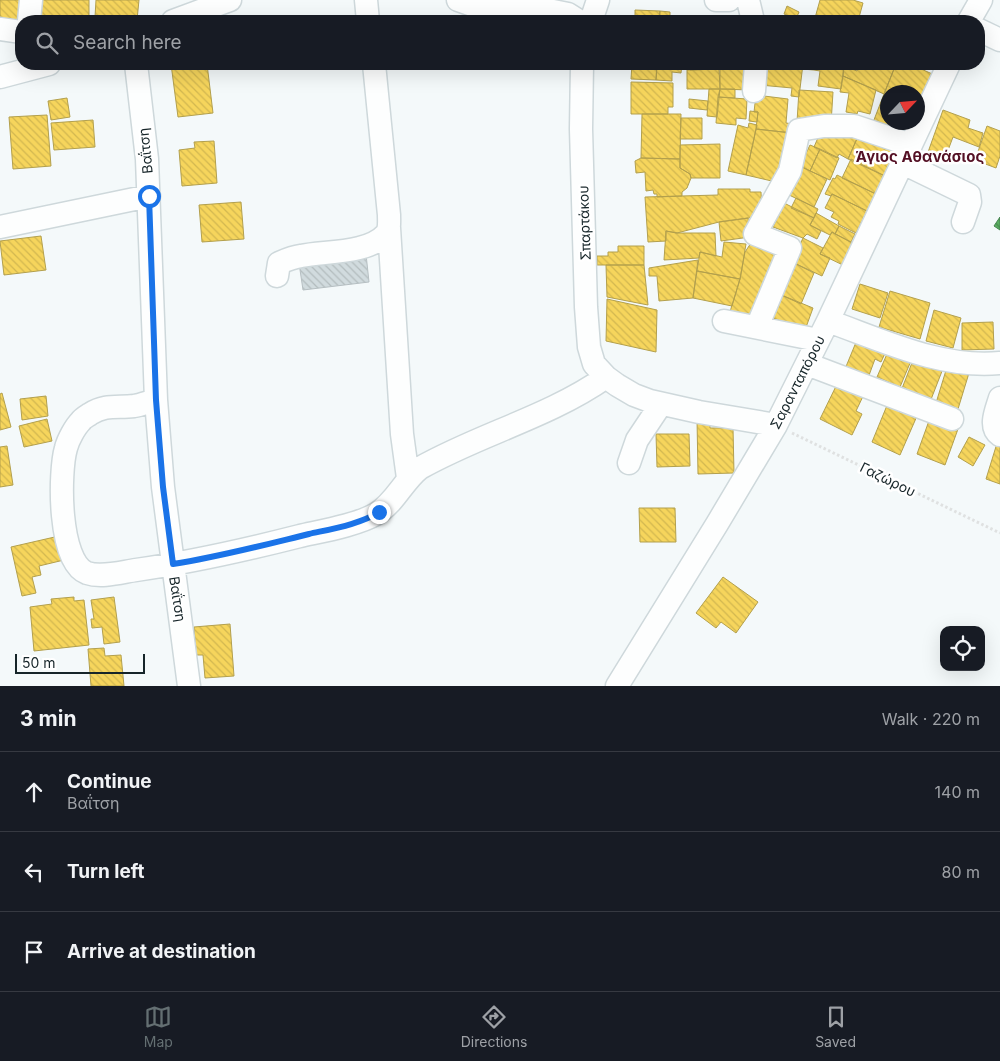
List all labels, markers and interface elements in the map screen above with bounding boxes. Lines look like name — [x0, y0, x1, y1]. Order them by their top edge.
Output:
search box — [15, 15, 985, 70]
icon: search — [33, 29, 61, 57]
text: Search here — [73, 31, 182, 54]
north arrow — [880, 85, 925, 130]
street label: Βαΐτση — [134, 127, 156, 175]
district label: Άγιος Αθανάσιος — [856, 147, 984, 166]
route start — [138, 185, 161, 208]
street label: Σπαρτάκου — [574, 185, 594, 261]
street label: Σαρανταπόρου — [766, 332, 828, 432]
street label: Γαζώρου — [857, 458, 919, 500]
route end — [368, 501, 391, 524]
street label: Βαΐτση — [166, 575, 190, 623]
map controls — [940, 626, 985, 671]
button: locate — [940, 626, 985, 671]
scale bar — [15, 651, 145, 674]
text: 50 m — [22, 654, 56, 671]
text: 3 min — [20, 706, 76, 731]
text: Walk · 220 m — [882, 709, 980, 729]
text: Continue — [67, 770, 152, 793]
icon: ahead — [20, 778, 48, 806]
text: 140 m — [935, 782, 980, 802]
text: Βαΐτση — [67, 793, 119, 813]
icon: left — [20, 858, 48, 886]
text: Turn left — [67, 860, 145, 883]
text: 80 m — [941, 862, 980, 882]
icon: arrive — [20, 938, 48, 966]
text: Arrive at destination — [67, 940, 256, 963]
tab: Map — [144, 1003, 173, 1050]
tab: Directions — [461, 1003, 527, 1050]
tab: Saved — [815, 1003, 856, 1050]

